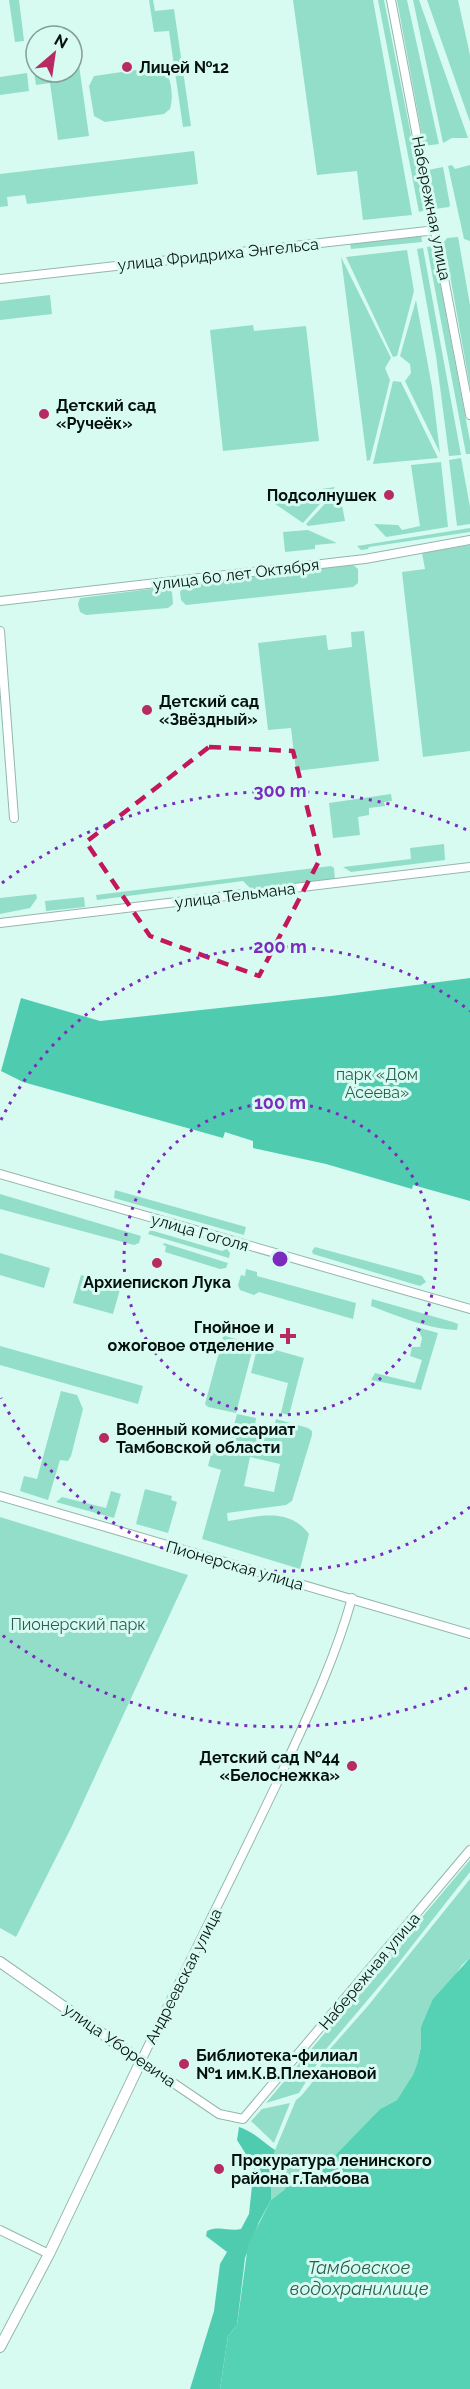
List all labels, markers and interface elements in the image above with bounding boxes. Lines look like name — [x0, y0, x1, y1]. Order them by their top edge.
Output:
north arrow — [24, 24, 84, 84]
text: N — [51, 30, 71, 53]
place label: Лицей №12 — [139, 58, 229, 77]
marker: Лицей №12 — [120, 60, 134, 74]
street label: Набережная улица — [408, 134, 455, 282]
street label: улица Фридриха Энгельса — [117, 234, 320, 275]
place label: Детский сад «Ручеёк» — [56, 396, 156, 433]
marker: Детский сад «Ручеёк» — [37, 407, 51, 421]
place label: Подсолнушек — [267, 486, 377, 505]
marker: Подсолнушек — [382, 488, 396, 502]
street label: улица 60 лет Октября — [152, 555, 320, 594]
place label: Детский сад «Звёздный» — [159, 692, 259, 729]
marker: Детский сад «Звёздный» — [140, 703, 154, 717]
text: 300 m — [253, 780, 307, 801]
street label: улица Тельмана — [174, 879, 296, 912]
text: 200 m — [253, 936, 307, 957]
park label: парк «Дом Асеева» — [336, 1065, 418, 1102]
text: 100 m — [254, 1092, 306, 1113]
street label: улица Гоголя — [149, 1209, 251, 1255]
centre of rings — [270, 1249, 290, 1269]
marker: Архиепископ Лука — [150, 1256, 164, 1270]
place label: Архиепископ Лука — [83, 1273, 231, 1292]
place label: Гнойное и ожоговое отделение — [108, 1318, 274, 1355]
marker: Гнойное и ожоговое отделение — [279, 1327, 297, 1345]
place label: Военный комиссариат Тамбовской области — [116, 1420, 295, 1457]
marker: Военный комиссариат Тамбовской области — [97, 1431, 111, 1445]
street label: Пионерская улица — [164, 1537, 306, 1594]
park label: Пионерский парк — [10, 1615, 146, 1634]
place label: Детский сад №44 «Белоснежка» — [199, 1748, 340, 1785]
marker: Детский сад №44 «Белоснежка» — [345, 1759, 359, 1773]
street label: Андреевская улица — [141, 1905, 226, 2047]
street label: Набережная улица — [315, 1909, 424, 2034]
street label: улица Уборевича — [60, 2000, 180, 2091]
place label: Библиотека-филиал №1 им.К.В.Плехановой — [196, 2046, 377, 2083]
marker: Библиотека-филиал №1 им.К.В.Плехановой — [177, 2057, 191, 2071]
place label: Прокуратура ленинского района г.Тамбова — [231, 2151, 432, 2188]
marker: Прокуратура ленинского района г.Тамбова — [212, 2162, 226, 2176]
water label: Тамбовское водохранилище — [289, 2257, 429, 2299]

